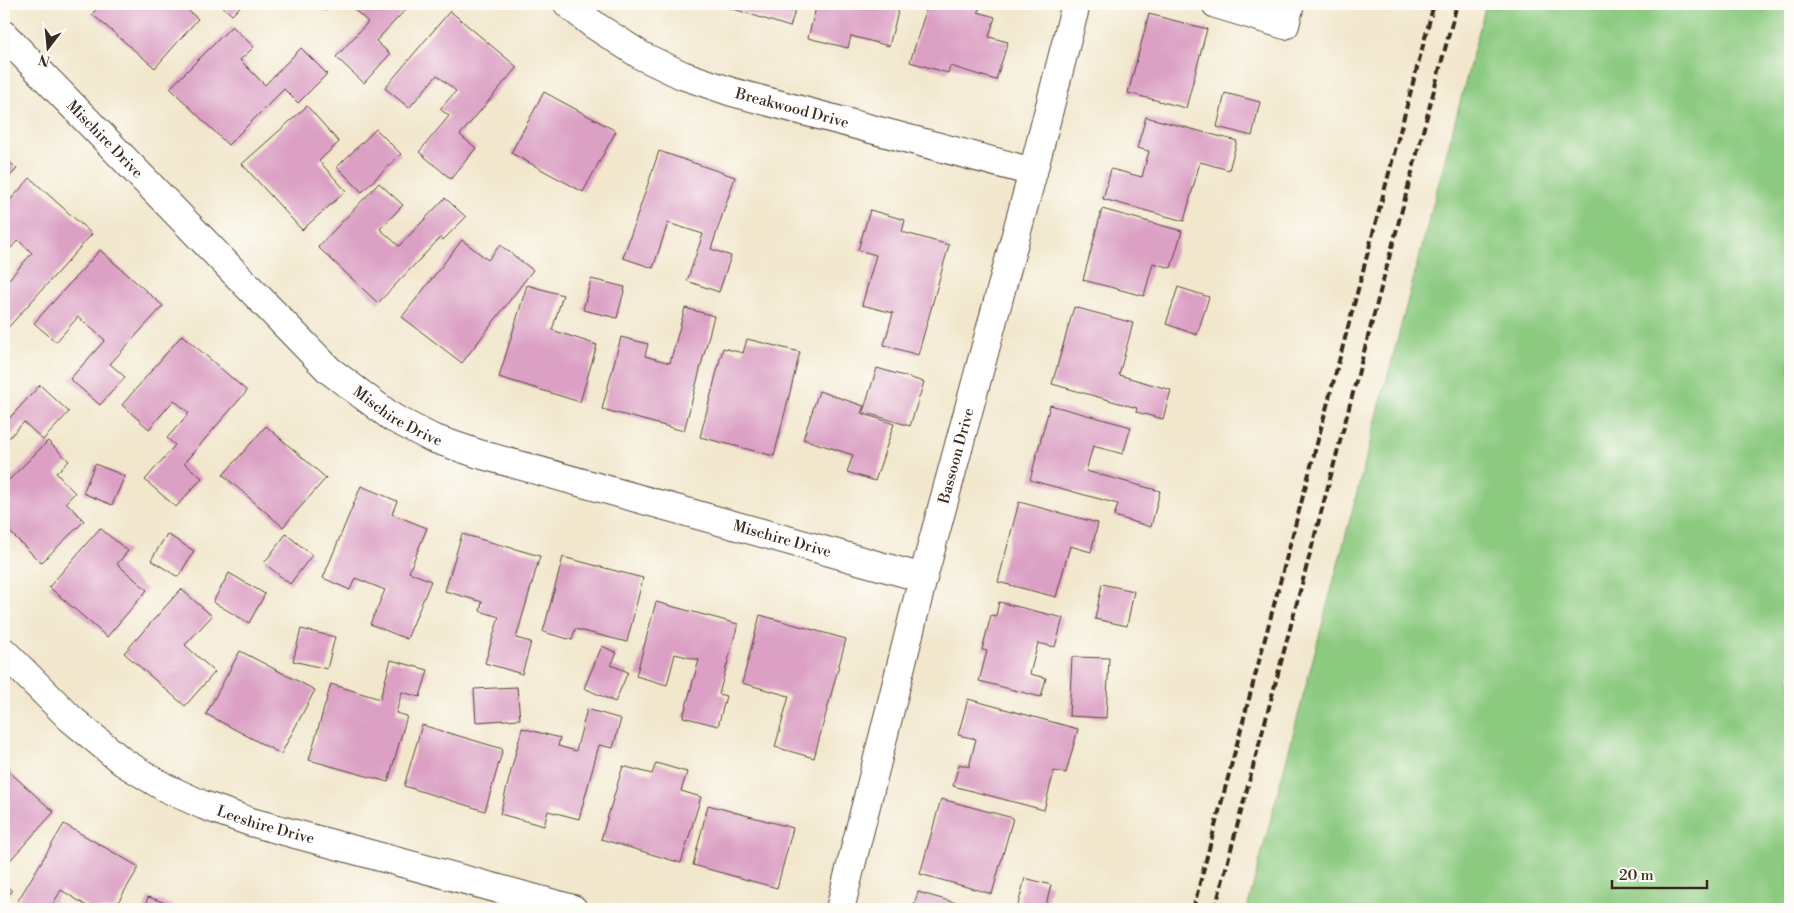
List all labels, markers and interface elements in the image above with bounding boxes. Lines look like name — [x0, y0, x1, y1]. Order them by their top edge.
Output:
north arrow — [22, 22, 72, 72]
text: N — [37, 49, 52, 70]
street label: Breakwood Drive — [732, 84, 851, 132]
street label: Mischire Drive — [63, 96, 147, 182]
street label: Mischire Drive — [349, 382, 445, 450]
street label: Bassoon Drive — [934, 406, 978, 507]
street label: Mischire Drive — [731, 516, 834, 561]
street label: Leeshire Drive — [214, 801, 317, 848]
scale bar — [1612, 858, 1706, 890]
text: 20 m — [1619, 866, 1654, 885]

